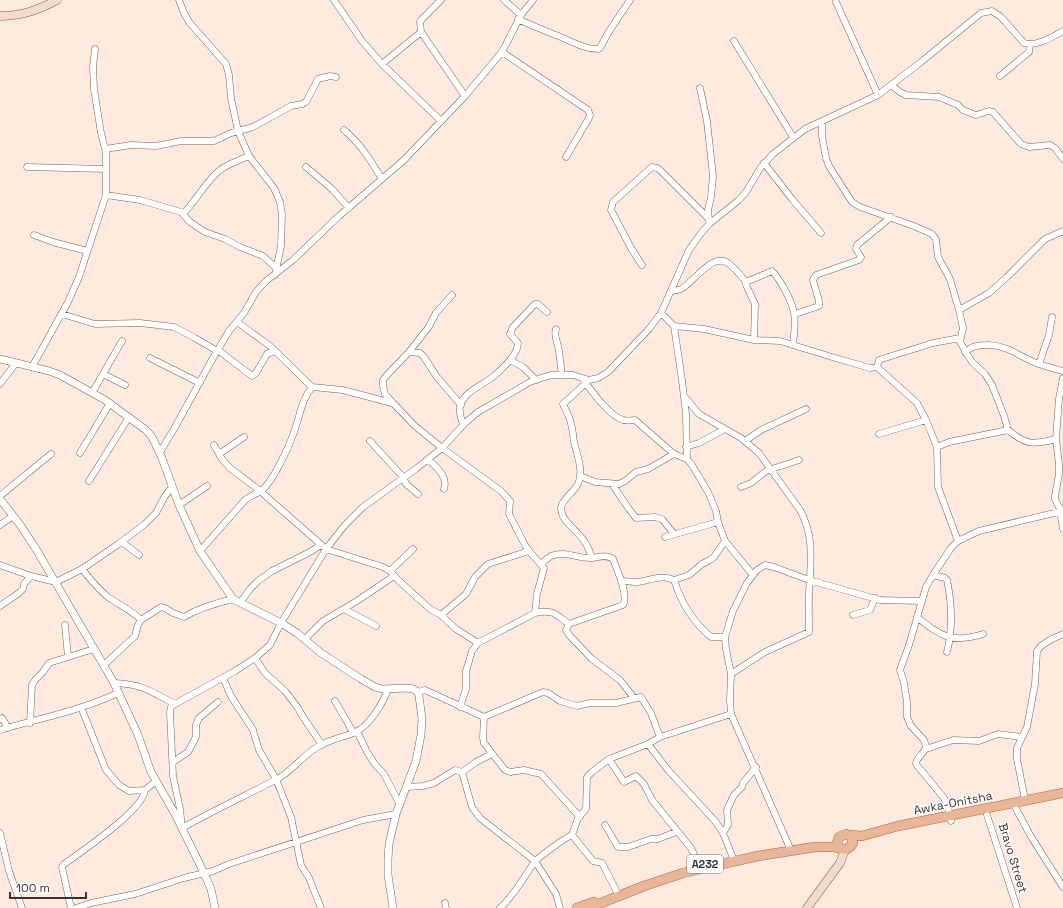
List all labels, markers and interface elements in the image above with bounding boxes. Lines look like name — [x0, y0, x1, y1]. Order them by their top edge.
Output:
street label: Awka-Onitsha — [912, 787, 994, 818]
street label: Bravo Street — [995, 821, 1031, 895]
road number: A232 — [687, 855, 723, 873]
scale bar — [10, 874, 86, 900]
text: 100 m — [16, 880, 50, 896]

